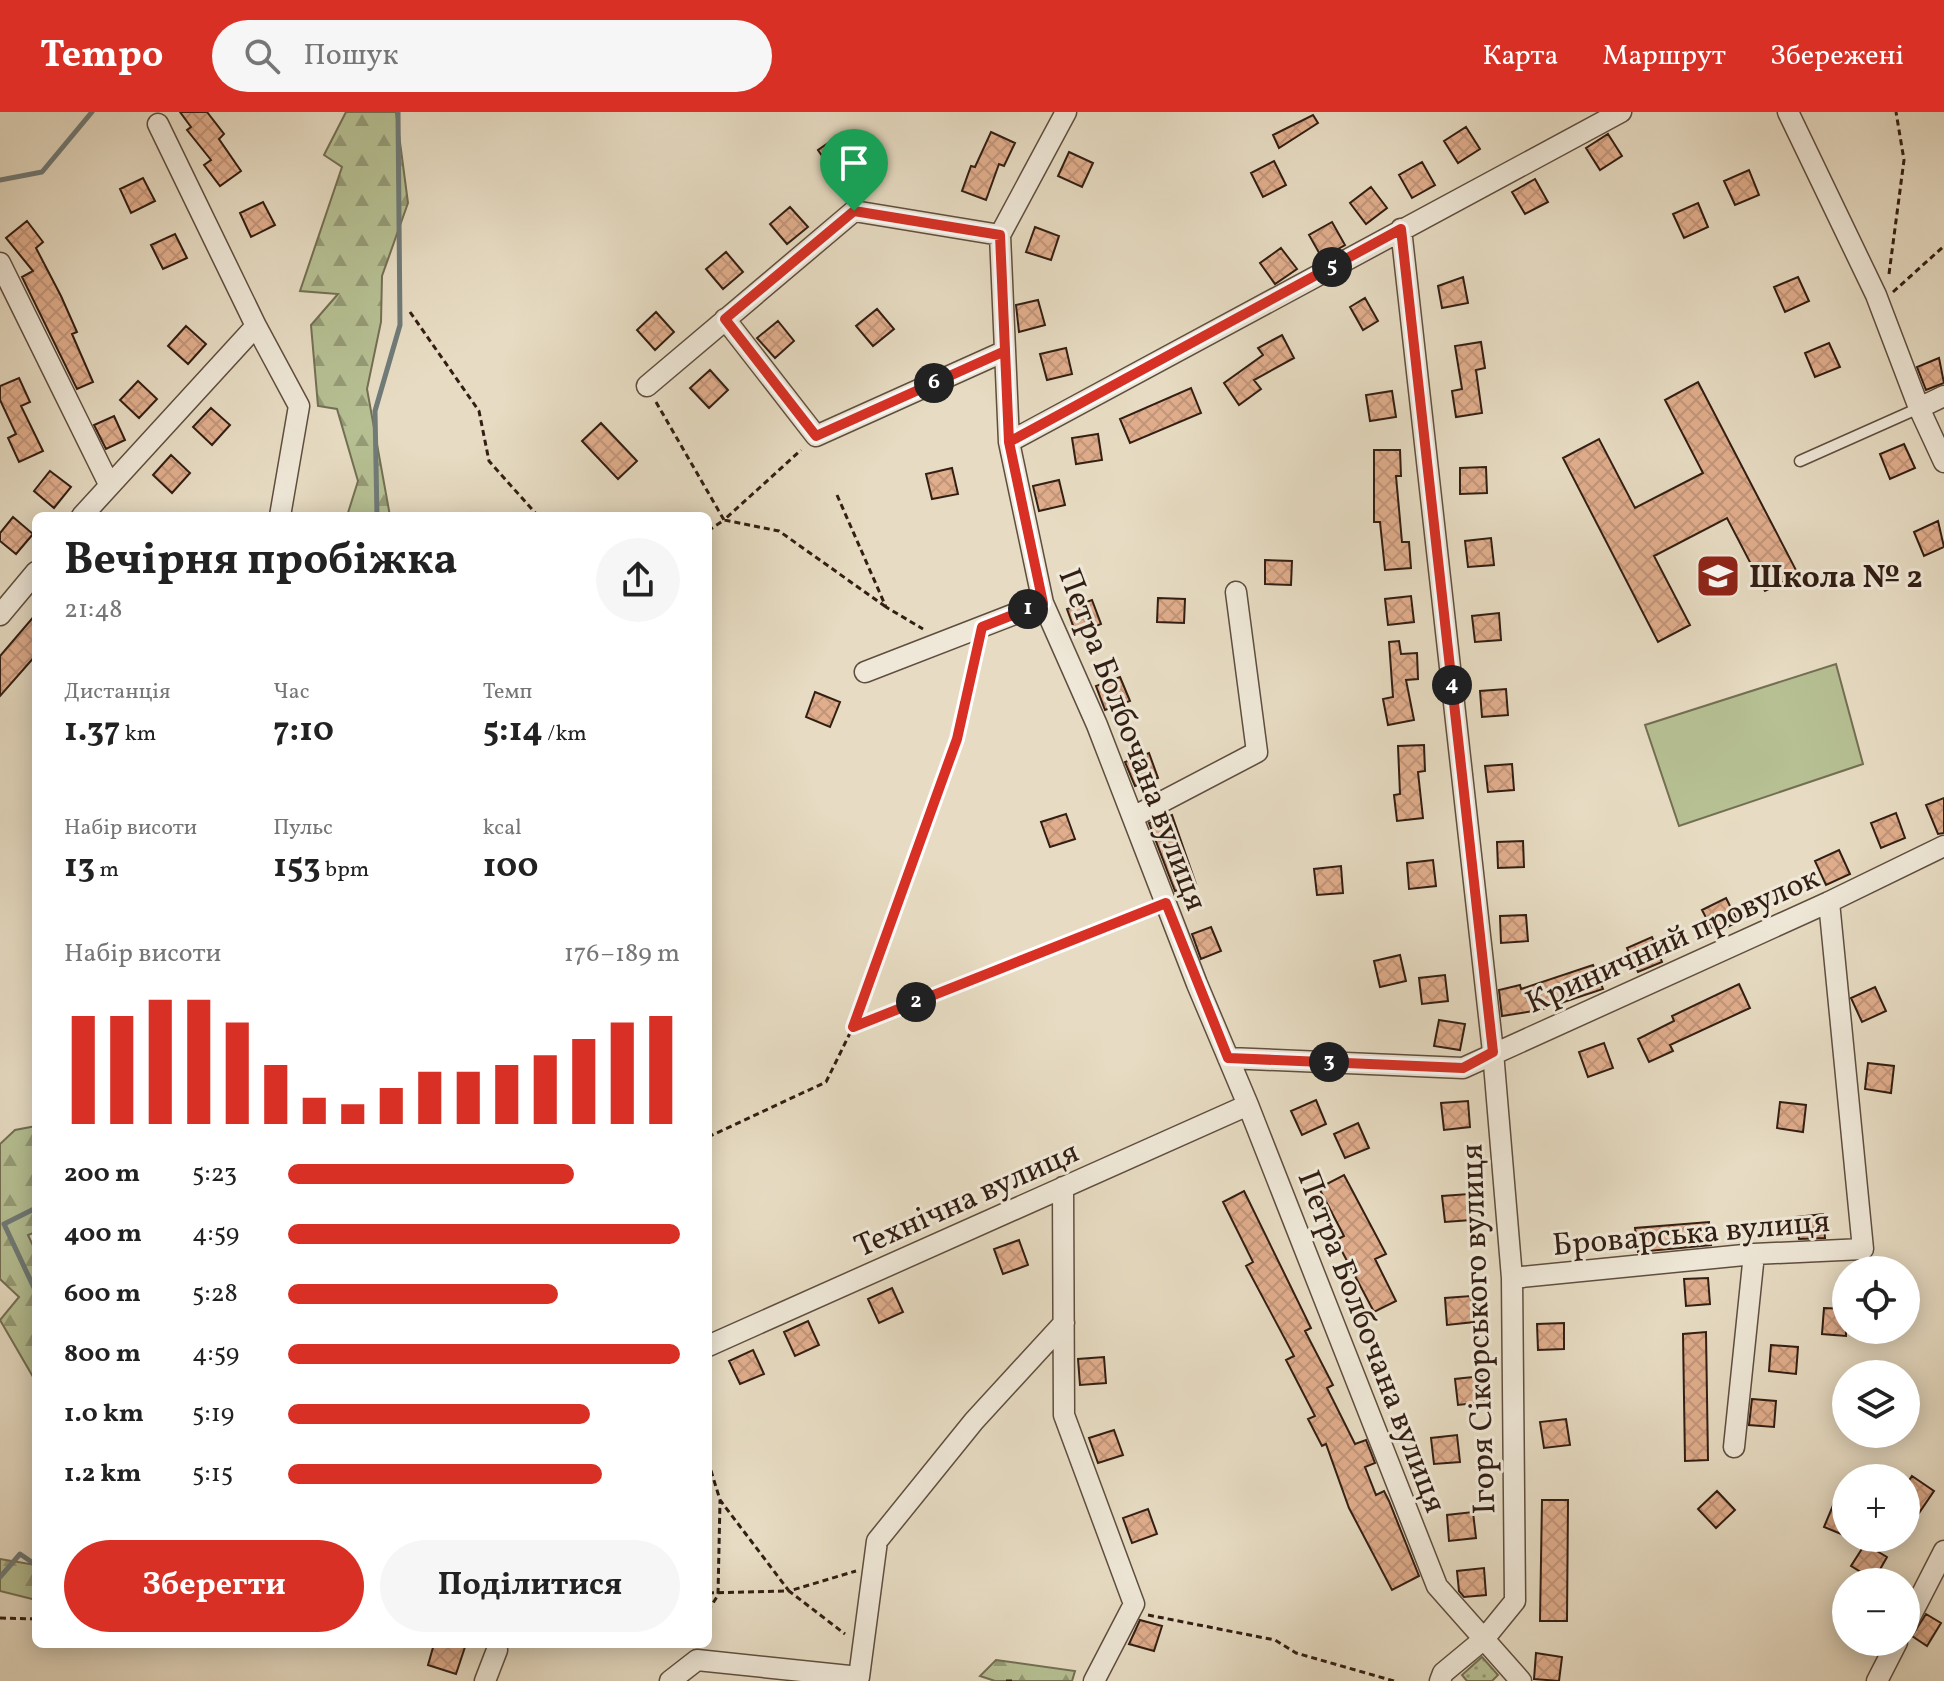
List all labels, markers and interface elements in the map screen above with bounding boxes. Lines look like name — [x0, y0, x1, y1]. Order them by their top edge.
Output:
search box — [212, 20, 772, 92]
text: Tempo — [40, 30, 164, 83]
icon: search — [240, 34, 284, 78]
text: Пошук — [304, 35, 399, 77]
text: Карта — [1483, 37, 1558, 76]
text: Маршрут — [1602, 37, 1726, 76]
text: Збережені — [1770, 37, 1904, 76]
pin — [820, 129, 888, 211]
icon: arrive — [832, 141, 876, 185]
pin: 5 — [1312, 247, 1352, 287]
text: 5 — [1327, 251, 1337, 282]
pin: 6 — [914, 363, 954, 403]
text: 6 — [928, 367, 940, 398]
text: Вечірня пробіжка — [64, 531, 458, 592]
button: share — [596, 538, 680, 622]
school or university icon: Школа № 2 — [1694, 552, 1742, 600]
place label: Школа № 2 — [1749, 557, 1923, 601]
street label: Петра Болбочана вулиця — [1046, 563, 1217, 918]
pin: 1 — [1008, 589, 1048, 629]
text: 21:48 — [64, 592, 122, 628]
text: 1 — [1024, 593, 1032, 624]
pin: 4 — [1432, 665, 1472, 705]
text: 4 — [1445, 669, 1459, 700]
text: Дистанція — [64, 677, 170, 708]
text: Час — [273, 677, 310, 708]
text: Темп — [483, 677, 532, 708]
text: 1.37 — [64, 708, 120, 755]
text: 7:10 — [273, 708, 334, 755]
text: 5:14 — [483, 708, 543, 755]
text: km — [120, 719, 156, 750]
text: /km — [543, 719, 587, 750]
text: Набір висоти — [64, 813, 197, 844]
text: Пульс — [273, 813, 333, 844]
text: kcal — [483, 813, 522, 844]
text: 13 — [64, 844, 95, 891]
text: 153 — [273, 844, 321, 891]
text: 100 — [483, 844, 539, 891]
text: m — [95, 855, 119, 886]
text: bpm — [321, 855, 369, 886]
street label: Криничний провулок — [1519, 857, 1827, 1026]
text: Набір висоти — [64, 936, 221, 972]
text: 176–189 m — [564, 936, 680, 972]
pin: 2 — [896, 982, 936, 1022]
text: 2 — [910, 986, 922, 1017]
pin: 3 — [1309, 1042, 1349, 1082]
text: 3 — [1323, 1046, 1335, 1077]
street label: Технічна вулиця — [848, 1132, 1087, 1270]
street label: Ігоря Сікорського вулиця — [1452, 1143, 1508, 1515]
text: 200 m — [64, 1156, 140, 1192]
text: 5:23 — [192, 1156, 237, 1192]
street label: Петра Болбочана вулиця — [1285, 1165, 1456, 1520]
street label: Броварська вулиця — [1551, 1201, 1832, 1269]
text: 400 m — [64, 1216, 142, 1252]
text: 4:59 — [192, 1216, 239, 1252]
map controls — [1832, 1256, 1920, 1656]
button: locate — [1832, 1256, 1920, 1344]
text: 600 m — [64, 1276, 141, 1312]
text: 5:28 — [192, 1276, 238, 1312]
text: 800 m — [64, 1336, 141, 1372]
text: 4:59 — [192, 1336, 239, 1372]
button: layers — [1832, 1360, 1920, 1448]
text: 1.0 km — [64, 1396, 144, 1432]
text: 5:19 — [192, 1396, 234, 1432]
text: 1.2 km — [64, 1456, 141, 1492]
text: 5:15 — [192, 1456, 233, 1492]
button: + — [1832, 1464, 1920, 1552]
button: Зберегти — [64, 1540, 364, 1632]
button: Поділитися — [380, 1540, 680, 1632]
button: − — [1832, 1568, 1920, 1656]

